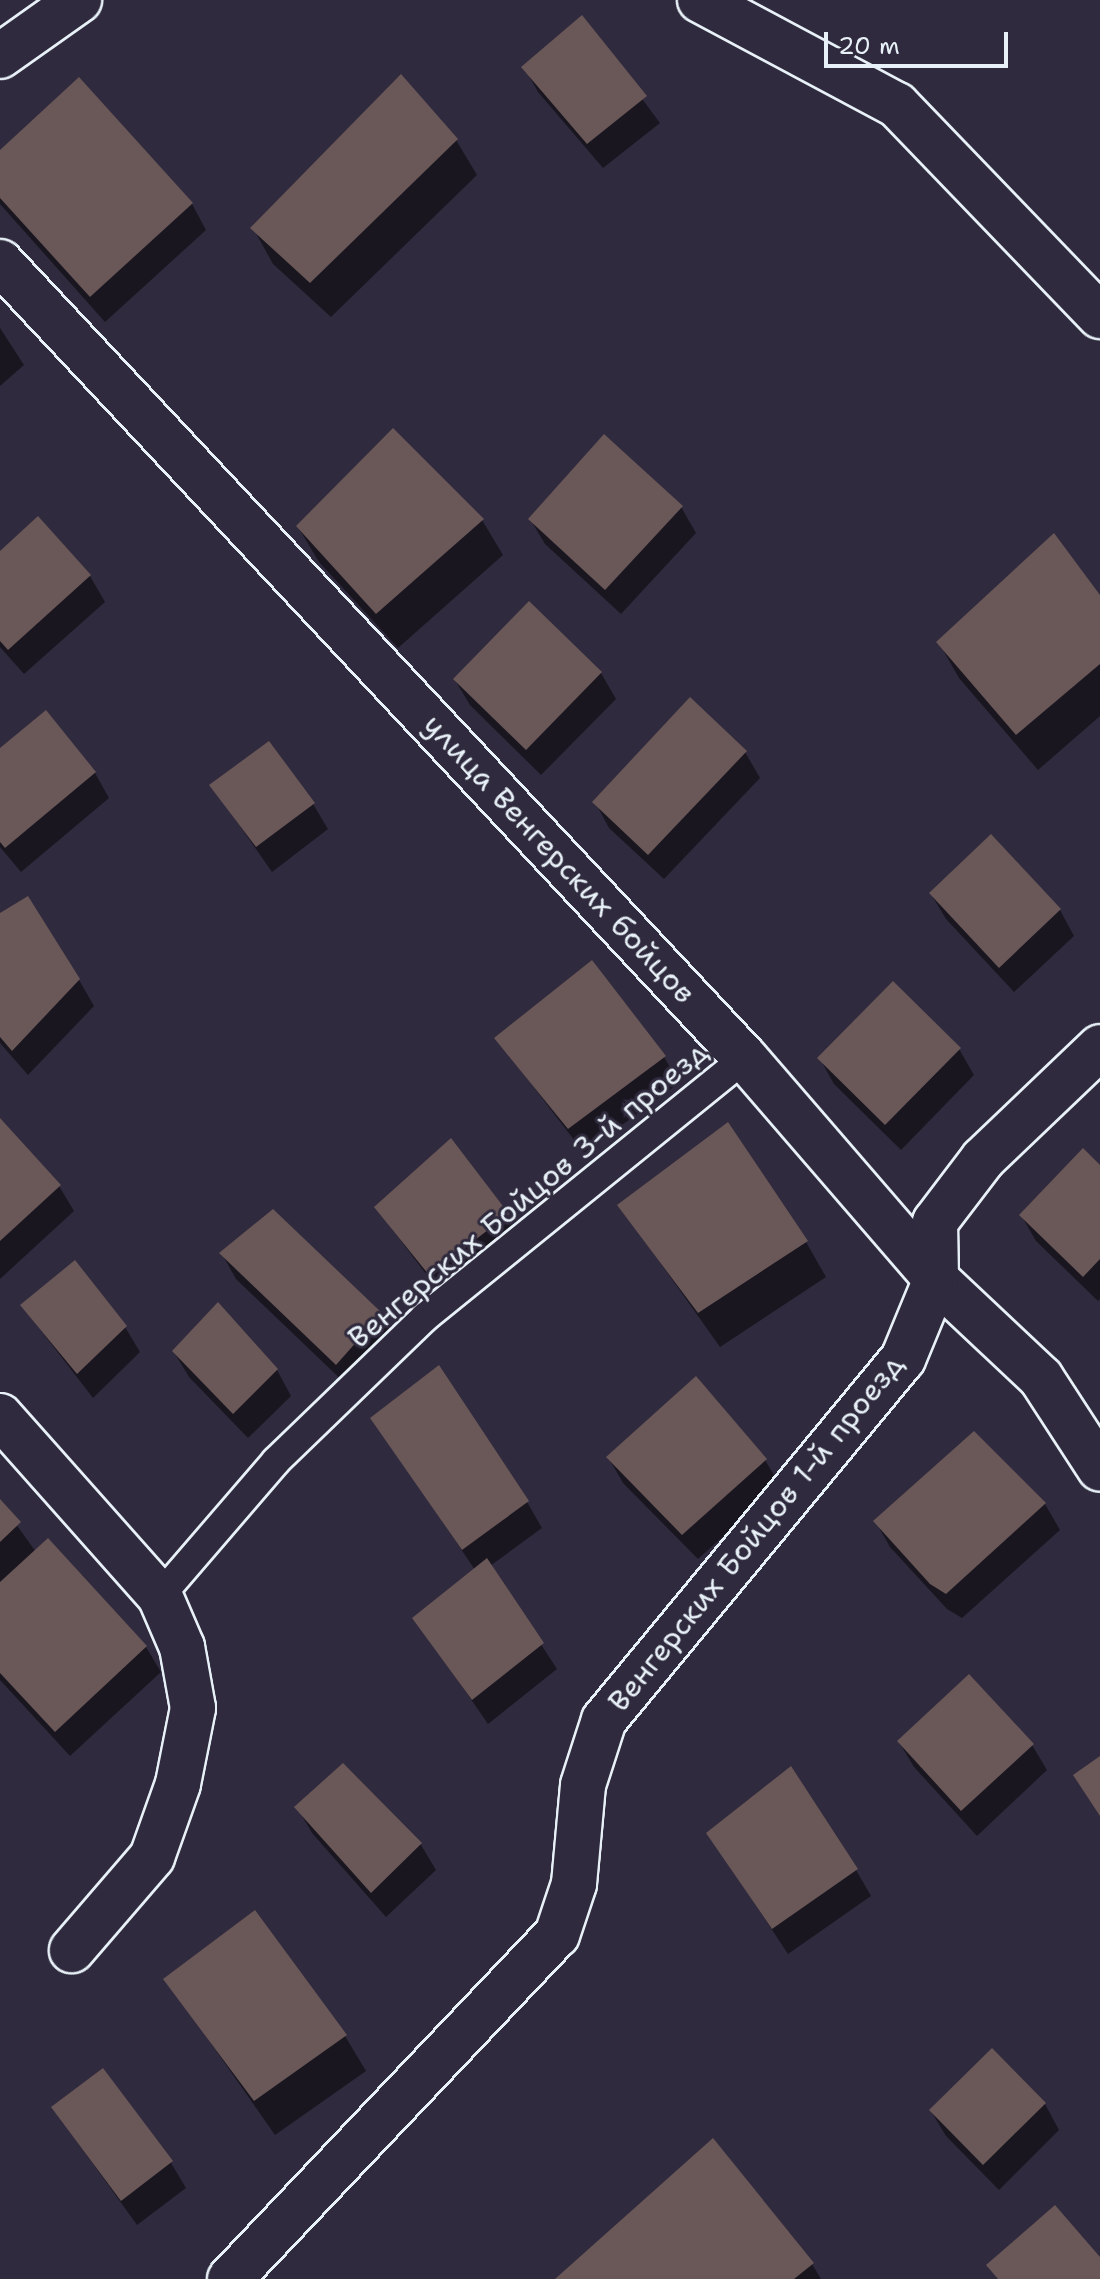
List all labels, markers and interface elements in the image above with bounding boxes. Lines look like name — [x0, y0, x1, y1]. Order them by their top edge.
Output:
scale bar — [828, 16, 1012, 66]
text: 20 m — [838, 30, 900, 62]
street label: улица Венгерских бойцов — [416, 707, 702, 1011]
street label: Венгерских Бойцов 3-й проезд — [341, 1034, 715, 1356]
street label: Венгерских Бойцов 1-й проезд — [601, 1347, 911, 1719]

